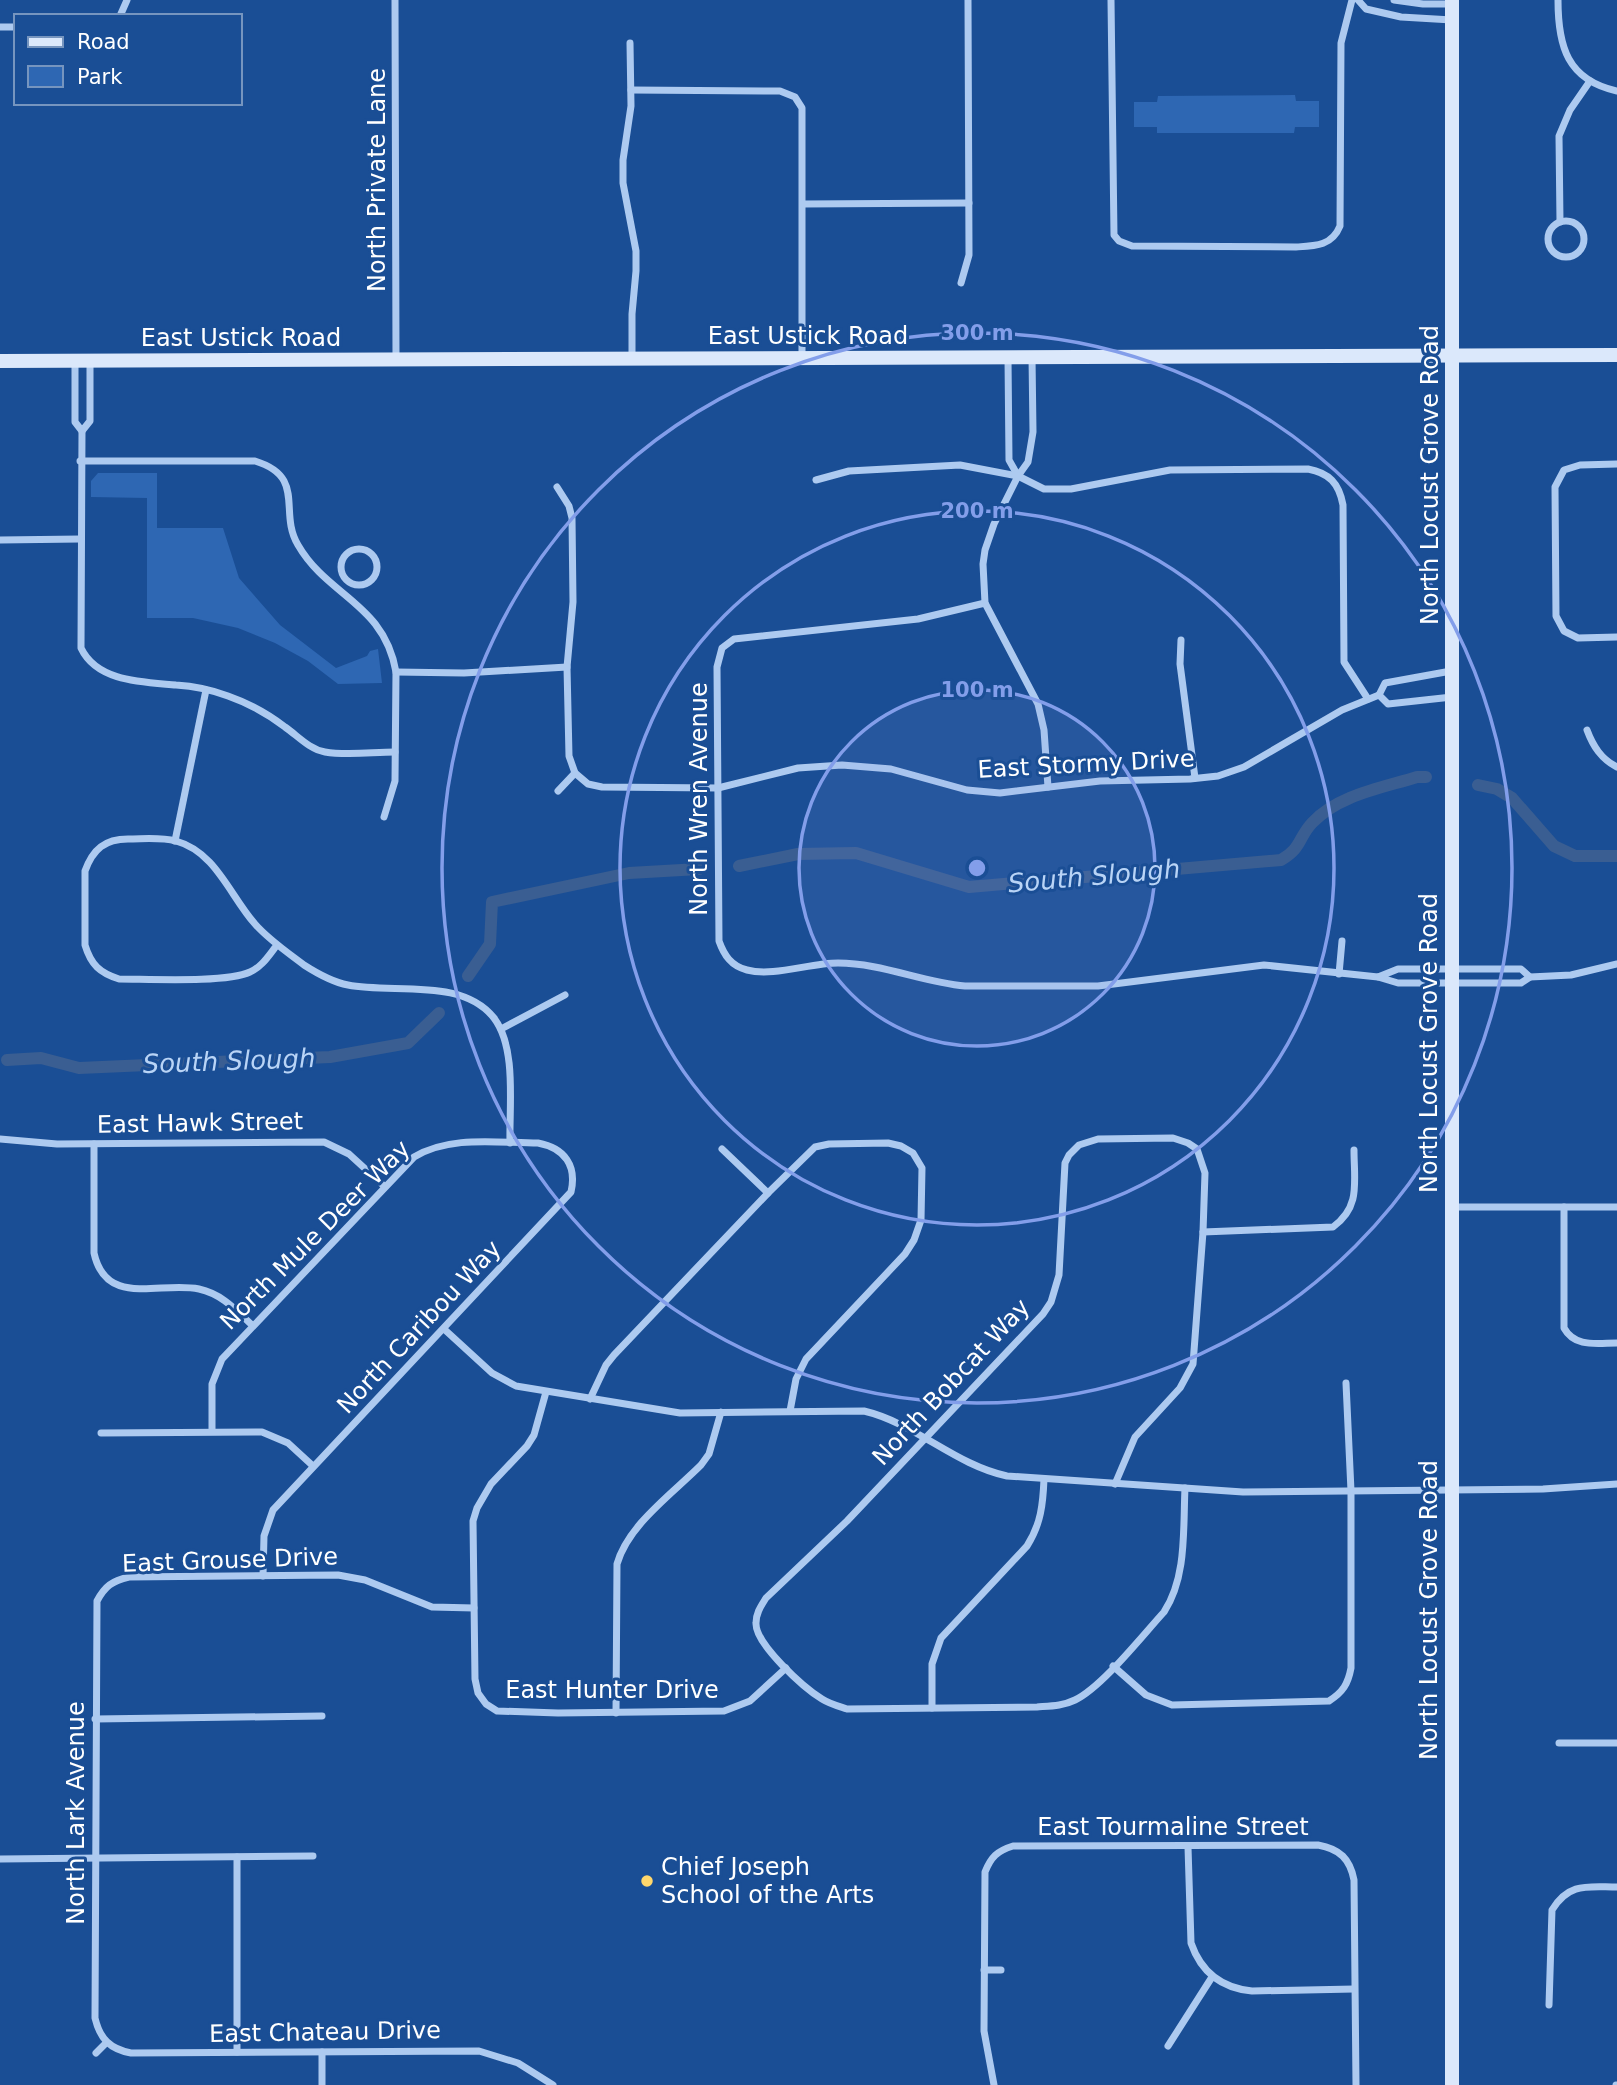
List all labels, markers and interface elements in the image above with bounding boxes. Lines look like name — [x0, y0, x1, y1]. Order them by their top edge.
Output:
legend — [14, 14, 242, 105]
text: Road — [77, 30, 130, 54]
text: Park — [77, 65, 123, 89]
street label: North Private Lane — [363, 68, 391, 292]
text: 300 m — [940, 321, 1014, 345]
street label: East Ustick Road — [708, 322, 908, 350]
street label: East Ustick Road — [141, 324, 341, 352]
street label: North Locust Grove Road — [1416, 325, 1444, 625]
text: 200 m — [940, 499, 1014, 523]
text: 100 m — [940, 678, 1014, 702]
street label: North Wren Avenue — [685, 682, 713, 916]
street label: East Stormy Drive — [977, 744, 1195, 784]
water label: South Slough — [1007, 854, 1181, 898]
centre of rings — [965, 856, 989, 880]
street label: North Locust Grove Road — [1415, 893, 1443, 1193]
water label: South Slough — [142, 1043, 316, 1079]
street label: East Hawk Street — [97, 1107, 303, 1139]
street label: North Mule Deer Way — [214, 1134, 416, 1336]
street label: North Caribou Way — [331, 1235, 507, 1419]
street label: North Bobcat Way — [867, 1293, 1035, 1471]
street label: North Locust Grove Road — [1415, 1460, 1443, 1760]
street label: East Grouse Drive — [122, 1542, 338, 1578]
street label: East Hunter Drive — [505, 1676, 719, 1704]
street label: North Lark Avenue — [62, 1701, 90, 1925]
street label: East Tourmaline Street — [1037, 1813, 1309, 1841]
place label: Chief Joseph School of the Arts — [661, 1853, 874, 1909]
marker: Chief Joseph School of the Arts — [639, 1873, 655, 1889]
street label: East Chateau Drive — [209, 2016, 441, 2048]

